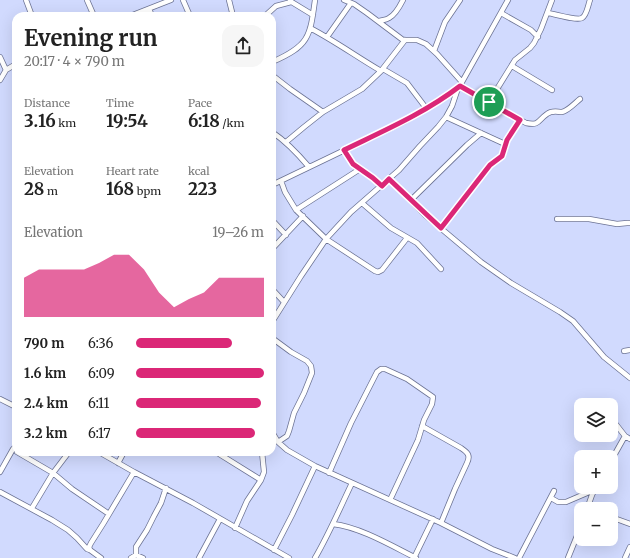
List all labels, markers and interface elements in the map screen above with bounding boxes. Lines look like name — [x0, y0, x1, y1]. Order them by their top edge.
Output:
text: Evening run — [24, 24, 158, 52]
button: share — [222, 25, 264, 67]
text: 20:17 · 4 × 790 m — [24, 53, 125, 70]
pin — [472, 85, 506, 119]
icon: arrive — [478, 91, 500, 113]
text: Distance — [24, 96, 70, 110]
text: Time — [106, 96, 134, 110]
text: Pace — [188, 96, 212, 110]
text: 3.16 — [24, 110, 56, 132]
text: 19:54 — [106, 110, 148, 132]
text: 6:18 — [188, 110, 220, 132]
text: km — [56, 116, 76, 130]
text: /km — [220, 116, 245, 130]
text: Elevation — [24, 164, 74, 178]
text: Heart rate — [106, 164, 159, 178]
text: kcal — [188, 164, 210, 178]
text: 28 — [24, 178, 44, 200]
text: 168 — [106, 178, 134, 200]
text: 223 — [188, 178, 217, 200]
text: m — [44, 184, 58, 198]
text: bpm — [134, 184, 161, 198]
text: Elevation — [24, 224, 83, 241]
text: 19–26 m — [212, 224, 264, 241]
text: 790 m — [24, 335, 64, 352]
text: 6:36 — [88, 335, 113, 352]
text: 1.6 km — [24, 365, 66, 382]
text: 6:09 — [88, 365, 115, 382]
text: 2.4 km — [24, 395, 68, 412]
text: 6:11 — [88, 395, 109, 412]
map controls — [574, 398, 618, 546]
button: layers — [574, 398, 618, 442]
text: 3.2 km — [24, 425, 67, 442]
text: 6:17 — [88, 425, 111, 442]
button: + — [574, 450, 618, 494]
button: − — [574, 502, 618, 546]

